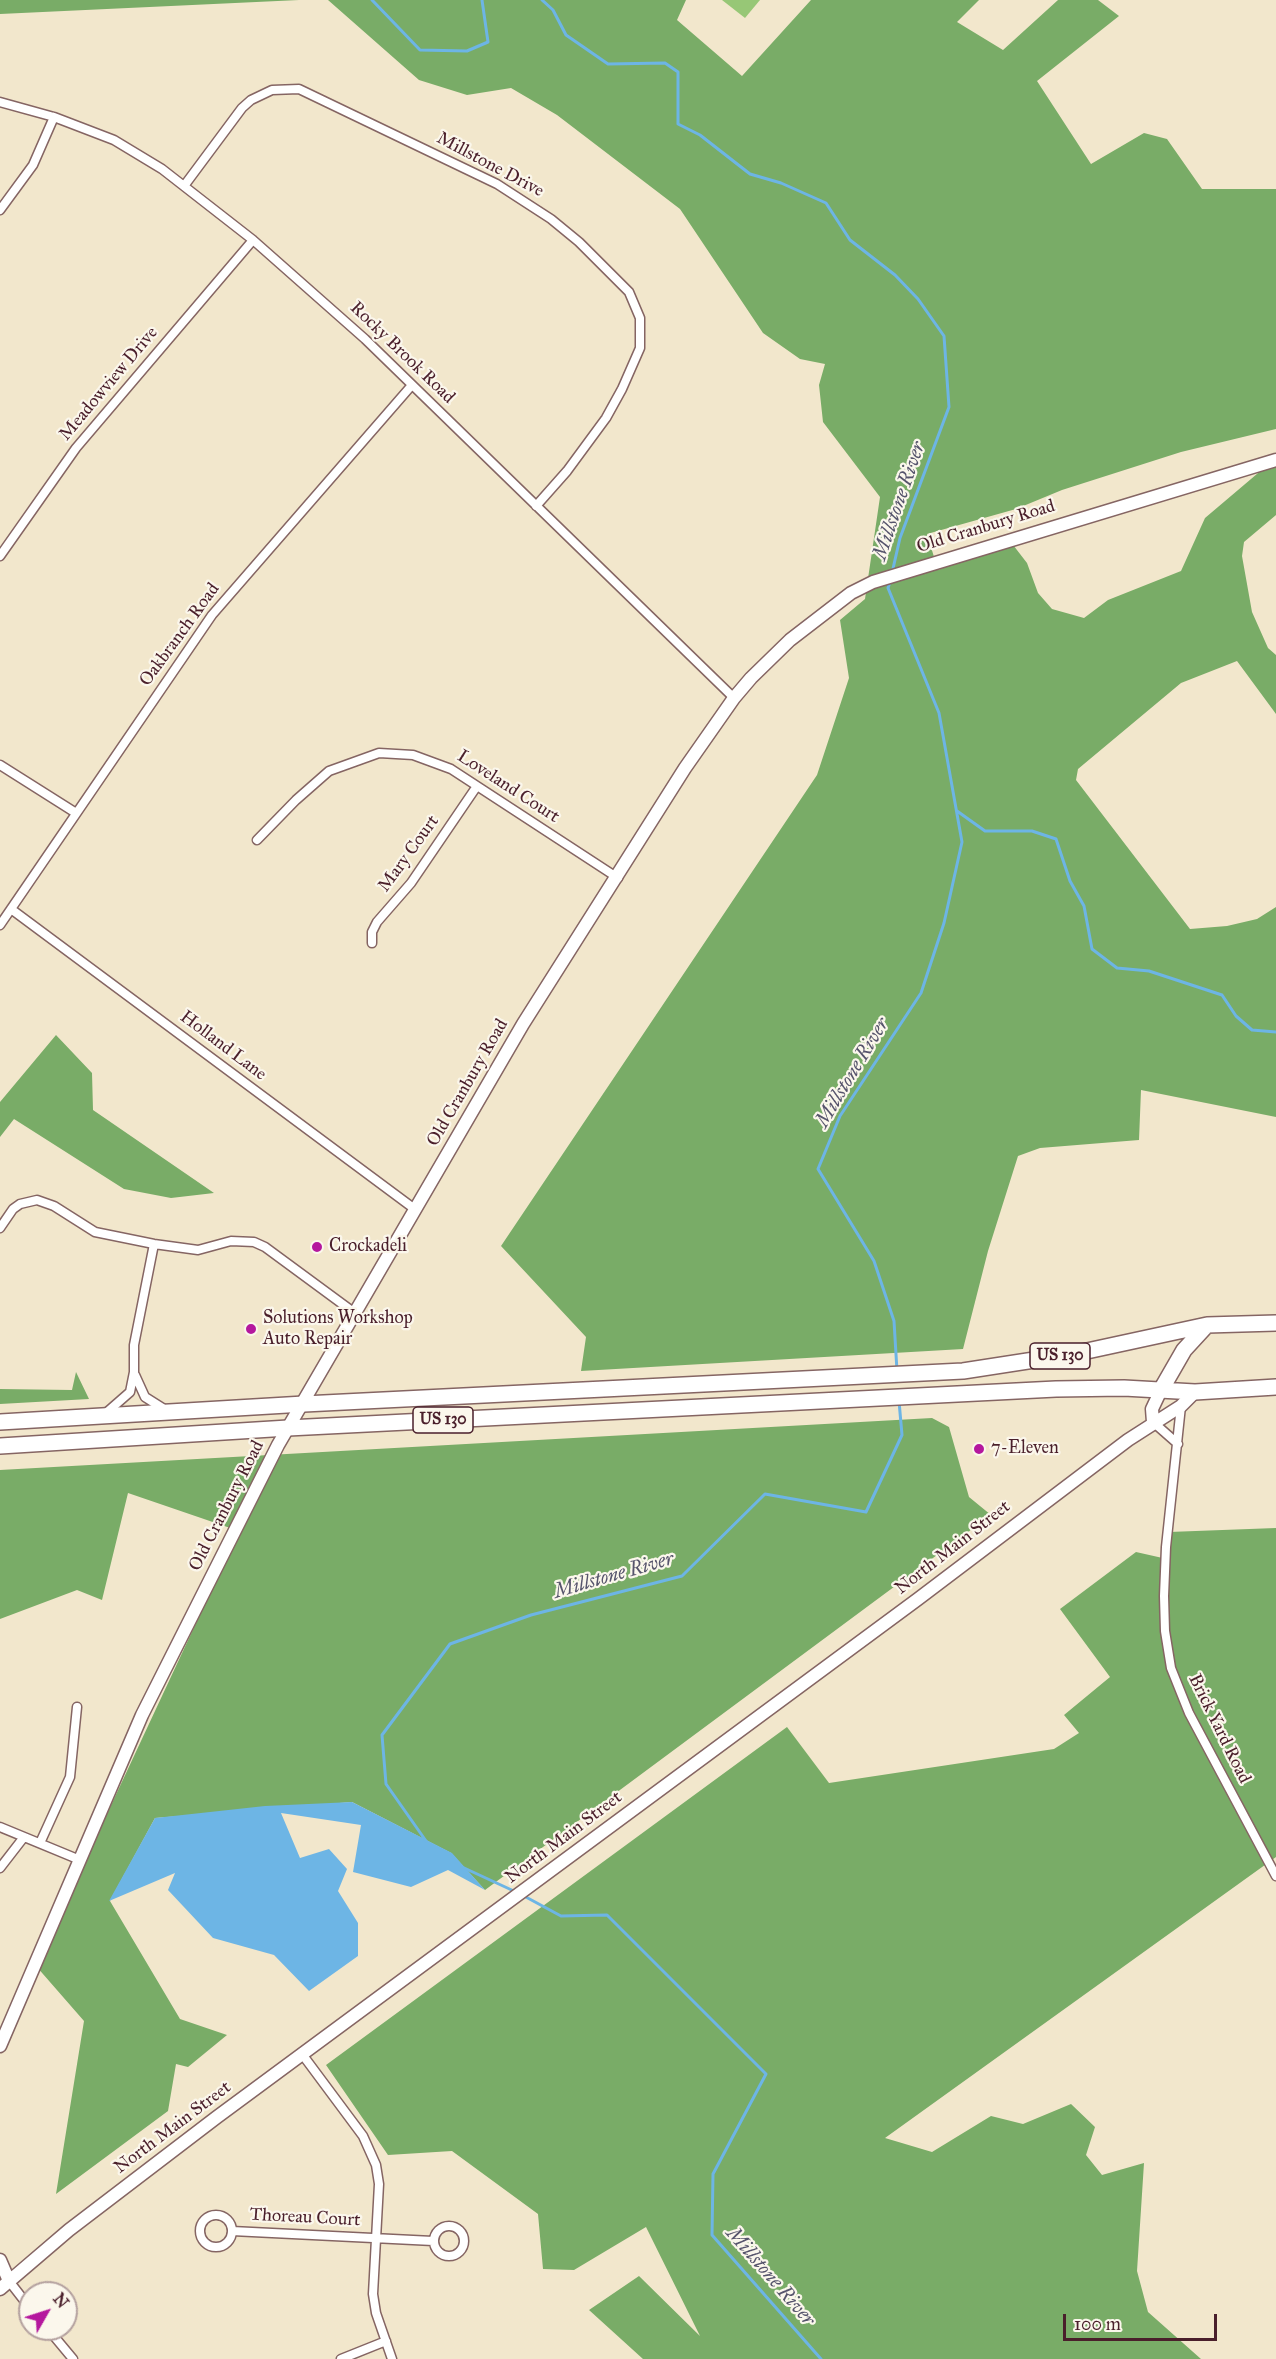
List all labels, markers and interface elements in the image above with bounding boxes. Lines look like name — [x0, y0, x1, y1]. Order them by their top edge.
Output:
street label: Millstone Drive — [433, 128, 547, 202]
street label: Rocky Brook Road — [345, 298, 459, 408]
street label: Meadowview Drive — [55, 323, 163, 445]
water label: Millstone River — [869, 439, 931, 563]
street label: Old Cranbury Road — [914, 496, 1058, 558]
street label: Oakbranch Road — [135, 579, 225, 691]
street label: Loveland Court — [453, 746, 563, 828]
street label: Mary Court — [374, 811, 444, 897]
street label: Holland Lane — [176, 1007, 270, 1085]
water label: Millstone River — [811, 1014, 895, 1132]
street label: Old Cranbury Road — [423, 1015, 513, 1151]
place label: Crockadeli — [329, 1236, 407, 1258]
marker: Crockadeli — [310, 1240, 324, 1254]
place label: Solutions Workshop Auto Repair — [263, 1308, 413, 1350]
marker: Solutions Workshop Auto Repair — [244, 1322, 258, 1336]
road number: US 130 — [1030, 1343, 1090, 1369]
road number: US 130 — [413, 1407, 473, 1433]
street label: Old Cranbury Road — [185, 1437, 269, 1575]
place label: 7-Eleven — [991, 1438, 1059, 1460]
marker: 7-Eleven — [972, 1442, 986, 1456]
street label: North Main Street — [891, 1496, 1015, 1600]
water label: Millstone River — [551, 1547, 677, 1605]
street label: Brick Yard Road — [1183, 1671, 1255, 1787]
street label: North Main Street — [501, 1787, 627, 1889]
street label: North Main Street — [110, 2077, 236, 2179]
street label: Thoreau Court — [249, 2204, 361, 2232]
water label: Millstone River — [720, 2223, 820, 2331]
north arrow — [18, 2281, 78, 2341]
text: N — [49, 2289, 72, 2312]
scale bar — [1066, 2302, 1220, 2340]
text: 100 m — [1074, 2313, 1121, 2335]

